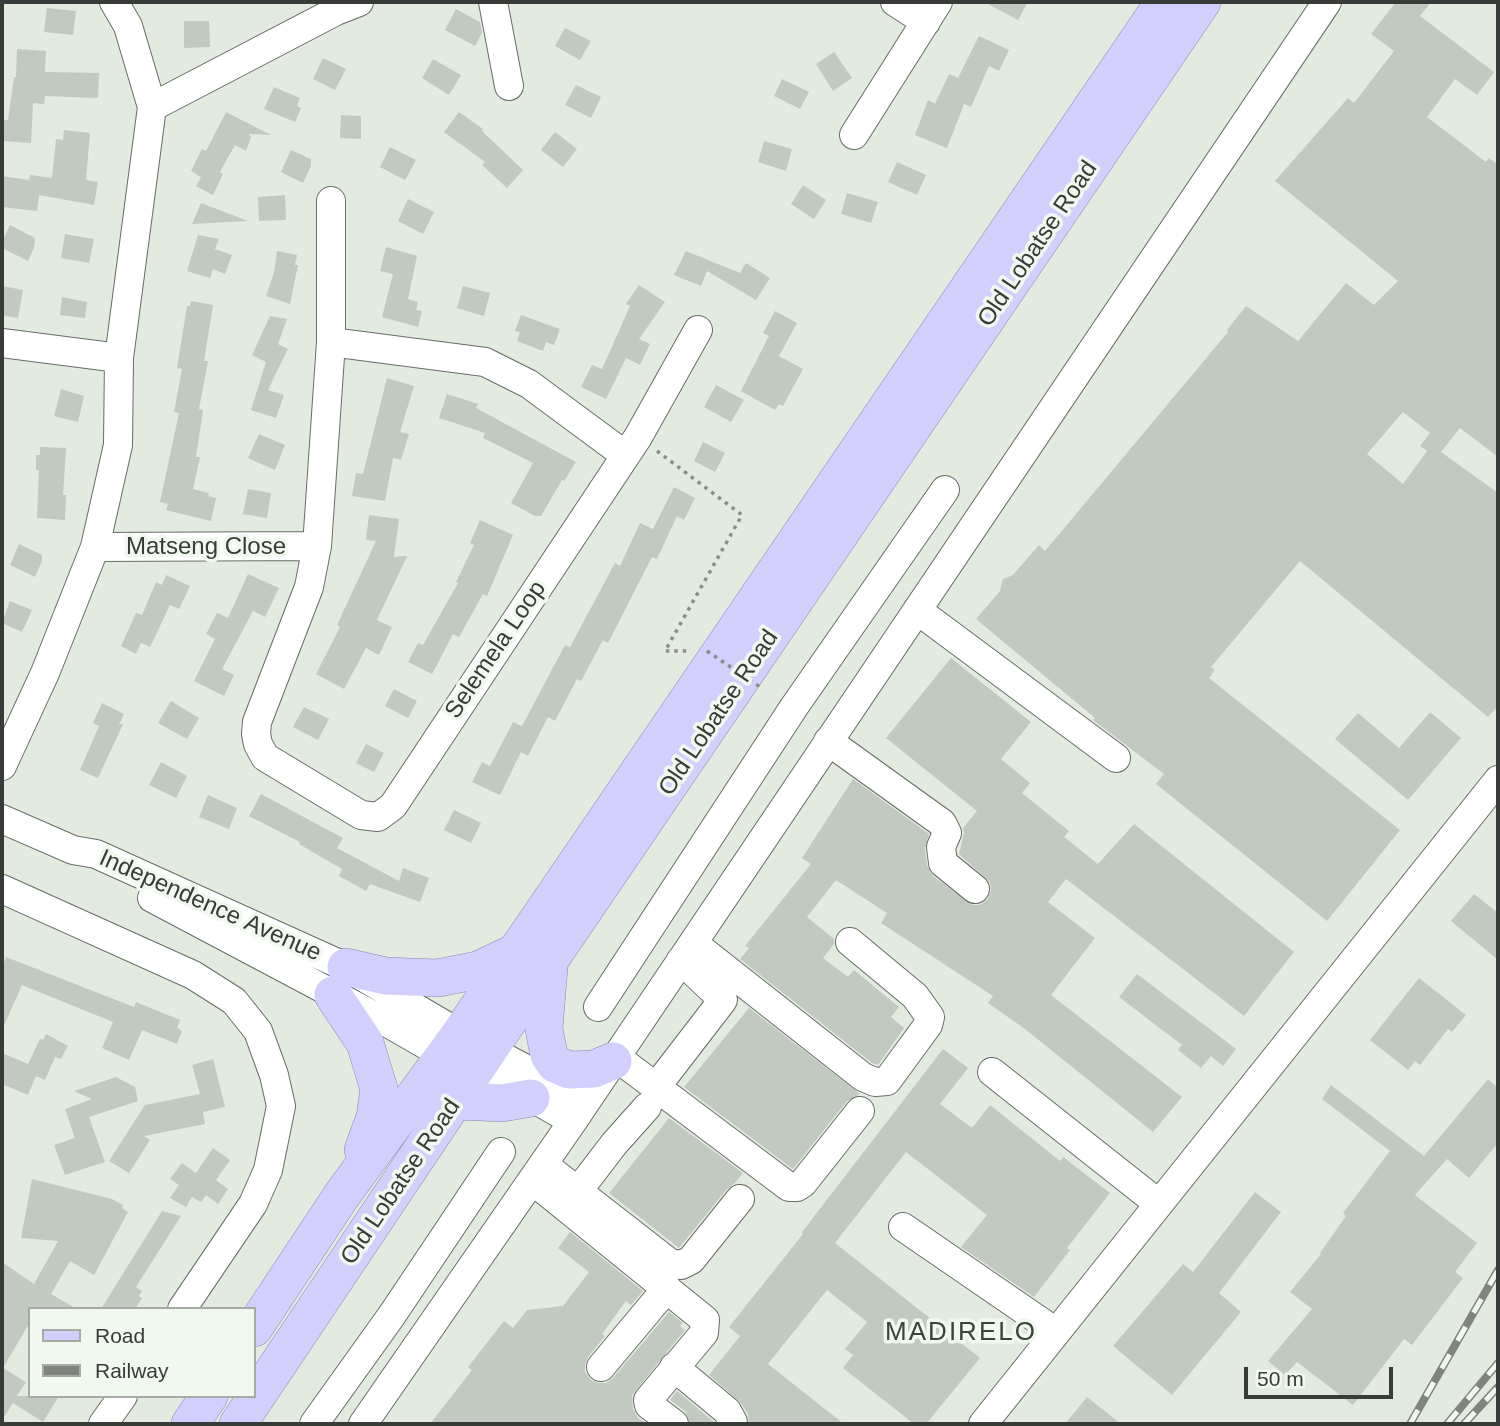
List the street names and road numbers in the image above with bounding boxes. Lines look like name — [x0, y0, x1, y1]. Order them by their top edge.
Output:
street label: Old Lobatse Road — [972, 156, 1104, 332]
street label: Matseng Close — [126, 533, 286, 561]
street label: Selemela Loop — [439, 576, 553, 724]
street label: Old Lobatse Road — [653, 625, 785, 801]
street label: Independence Avenue — [95, 844, 325, 968]
street label: Old Lobatse Road — [335, 1094, 467, 1270]

